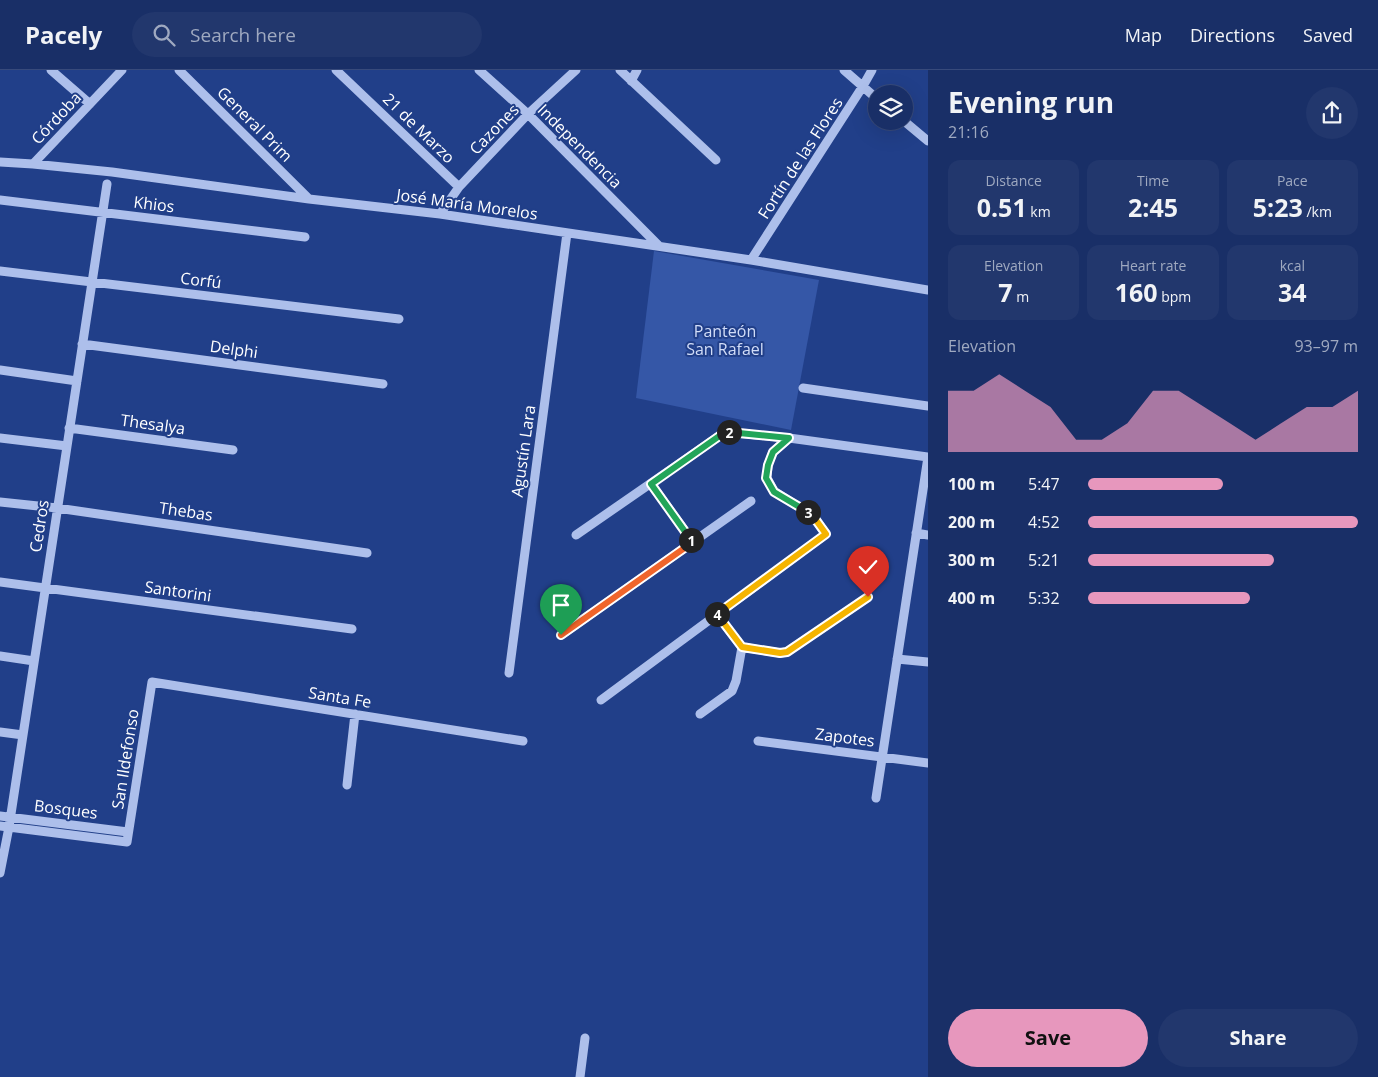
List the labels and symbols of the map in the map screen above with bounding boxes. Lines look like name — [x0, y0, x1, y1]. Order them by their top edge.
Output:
street label: General Prim — [213, 82, 297, 166]
street label: Córdoba — [26, 87, 86, 149]
street label: 21 de Marzo — [378, 88, 460, 168]
street label: Fortín de las Flores — [752, 93, 848, 223]
street label: Cazones — [464, 99, 524, 159]
street label: Independencia — [533, 99, 627, 193]
street label: José María Morelos — [393, 183, 539, 225]
street label: Khios — [132, 191, 176, 217]
street label: Corfú — [179, 267, 223, 293]
park label: Panteón San Rafael — [686, 320, 764, 360]
street label: Delphi — [209, 335, 259, 363]
street label: Agustín Lara — [506, 404, 540, 498]
street label: Thesalya — [119, 409, 187, 439]
pin: 2 — [716, 420, 742, 444]
street label: Thebas — [158, 496, 214, 526]
street label: Cedros — [24, 498, 54, 554]
pin: 3 — [796, 500, 820, 524]
pin: 1 — [678, 528, 704, 552]
pin — [847, 546, 889, 597]
street label: Santorini — [143, 575, 213, 607]
pin — [540, 584, 582, 635]
pin: 4 — [704, 602, 730, 626]
street label: Santa Fe — [307, 681, 373, 713]
street label: San Ildefonso — [106, 707, 144, 811]
street label: Zapotes — [814, 722, 876, 752]
street label: Bosques — [33, 794, 99, 824]

